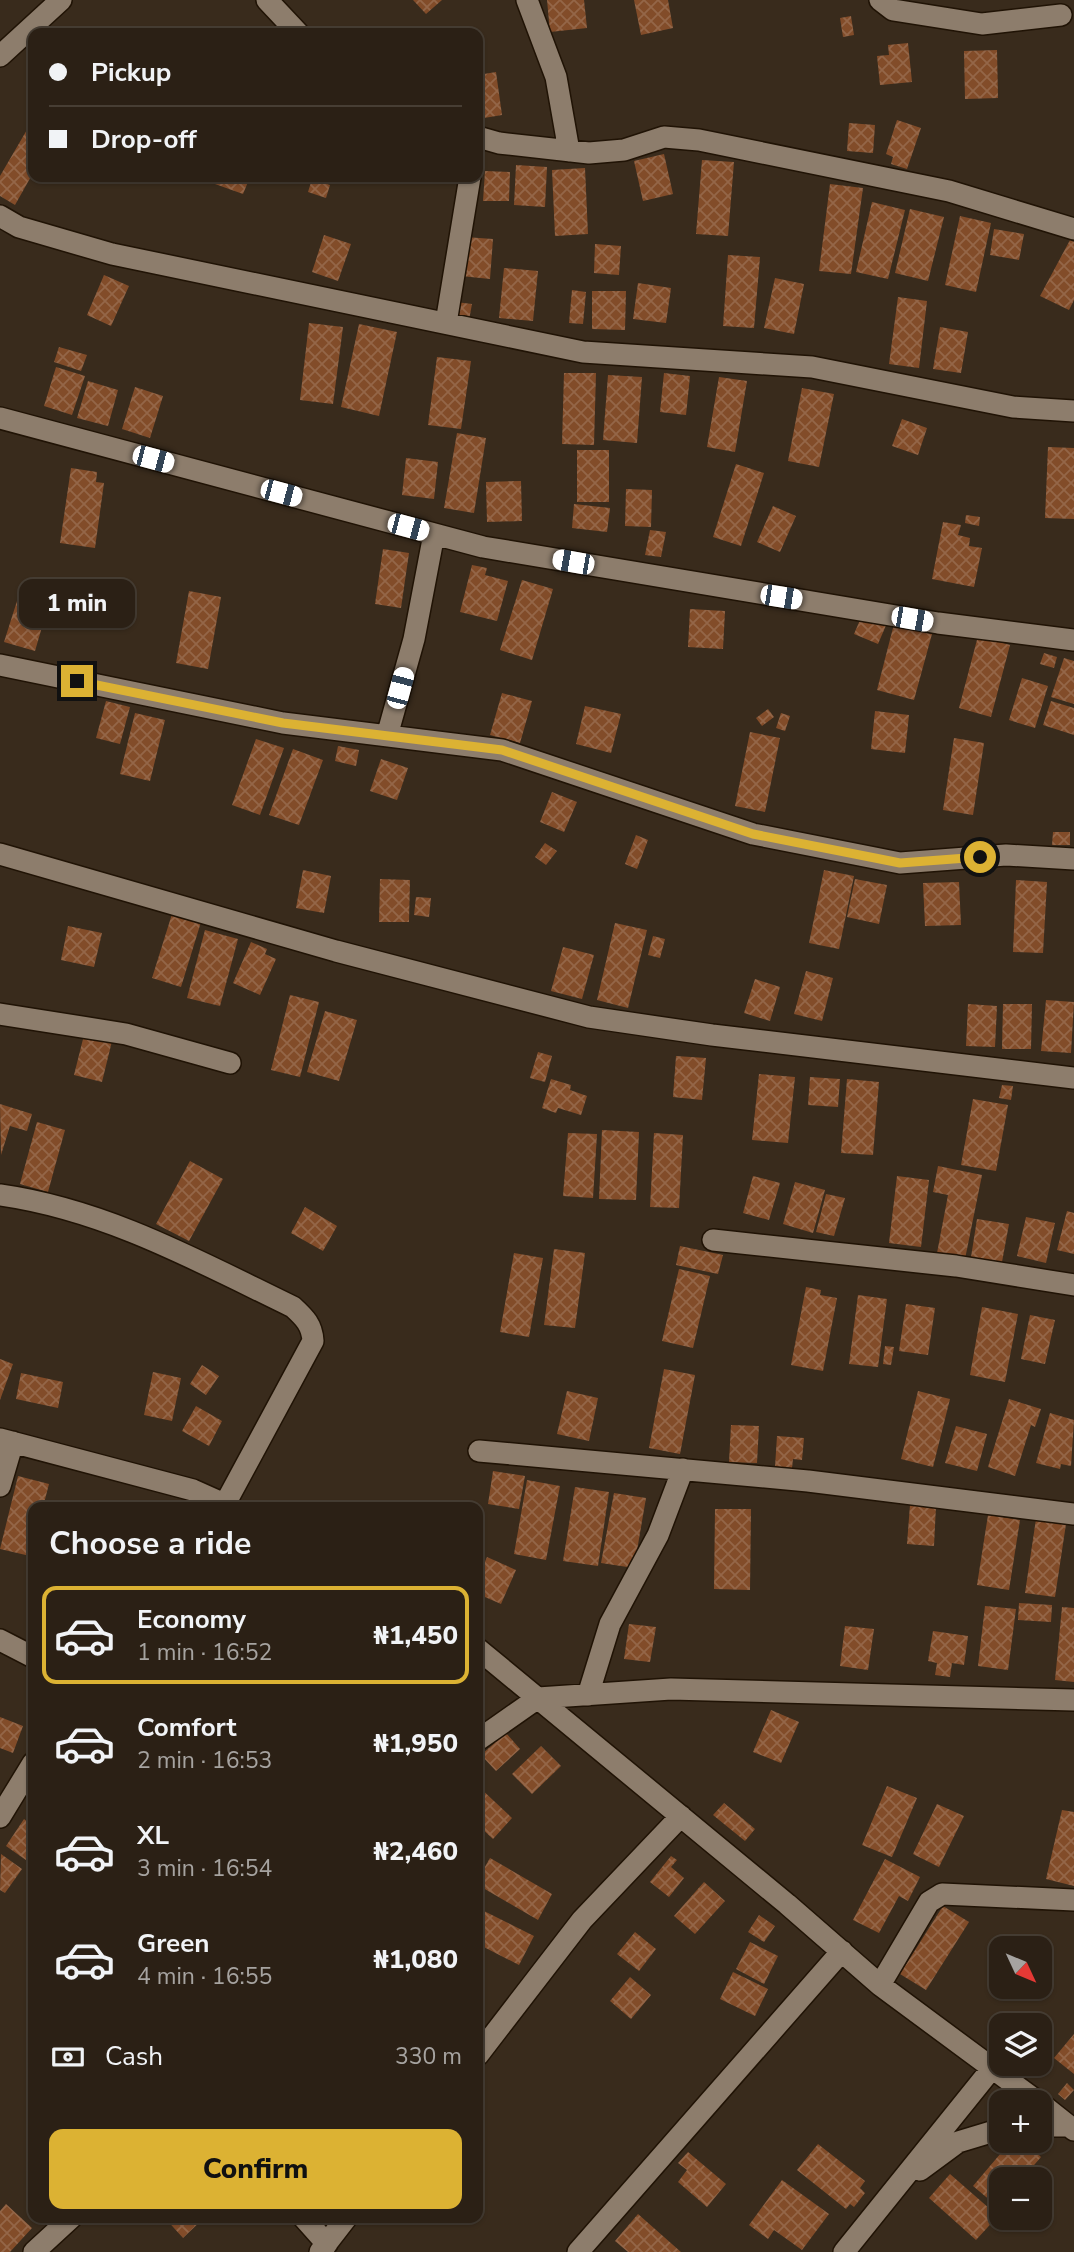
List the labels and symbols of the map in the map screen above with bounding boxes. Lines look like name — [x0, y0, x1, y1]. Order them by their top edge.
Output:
car — [130, 443, 177, 475]
car — [258, 477, 305, 509]
car — [385, 511, 432, 543]
car — [551, 548, 596, 576]
callout: 1 min — [19, 580, 135, 628]
car — [759, 583, 804, 611]
car — [890, 605, 935, 633]
route end — [61, 665, 93, 697]
car — [385, 665, 416, 711]
route start — [964, 841, 996, 873]
north arrow — [989, 1936, 1052, 1998]

